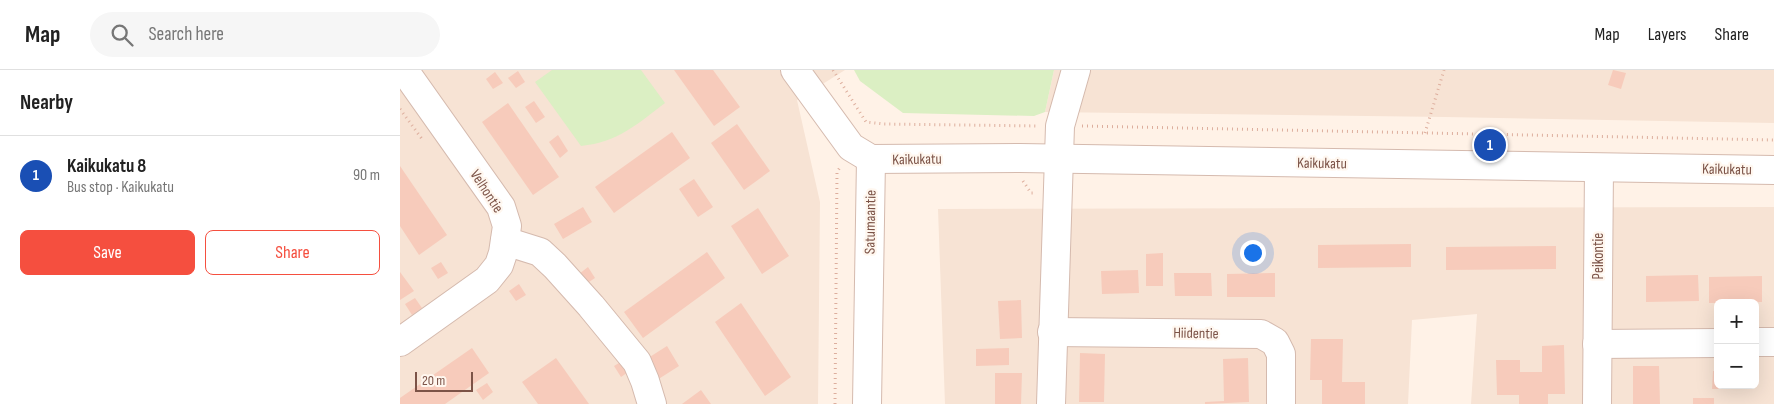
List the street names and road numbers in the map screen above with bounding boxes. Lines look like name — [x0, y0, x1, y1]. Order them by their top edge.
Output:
street label: Kaikukatu — [892, 150, 942, 169]
street label: Kaikukatu — [1297, 154, 1347, 173]
street label: Kaikukatu — [1702, 160, 1752, 179]
street label: Velhontie — [466, 166, 508, 216]
street label: Satumaantie — [860, 190, 881, 254]
street label: Peikontie — [1589, 233, 1608, 279]
street label: Hiidentie — [1173, 324, 1219, 343]

